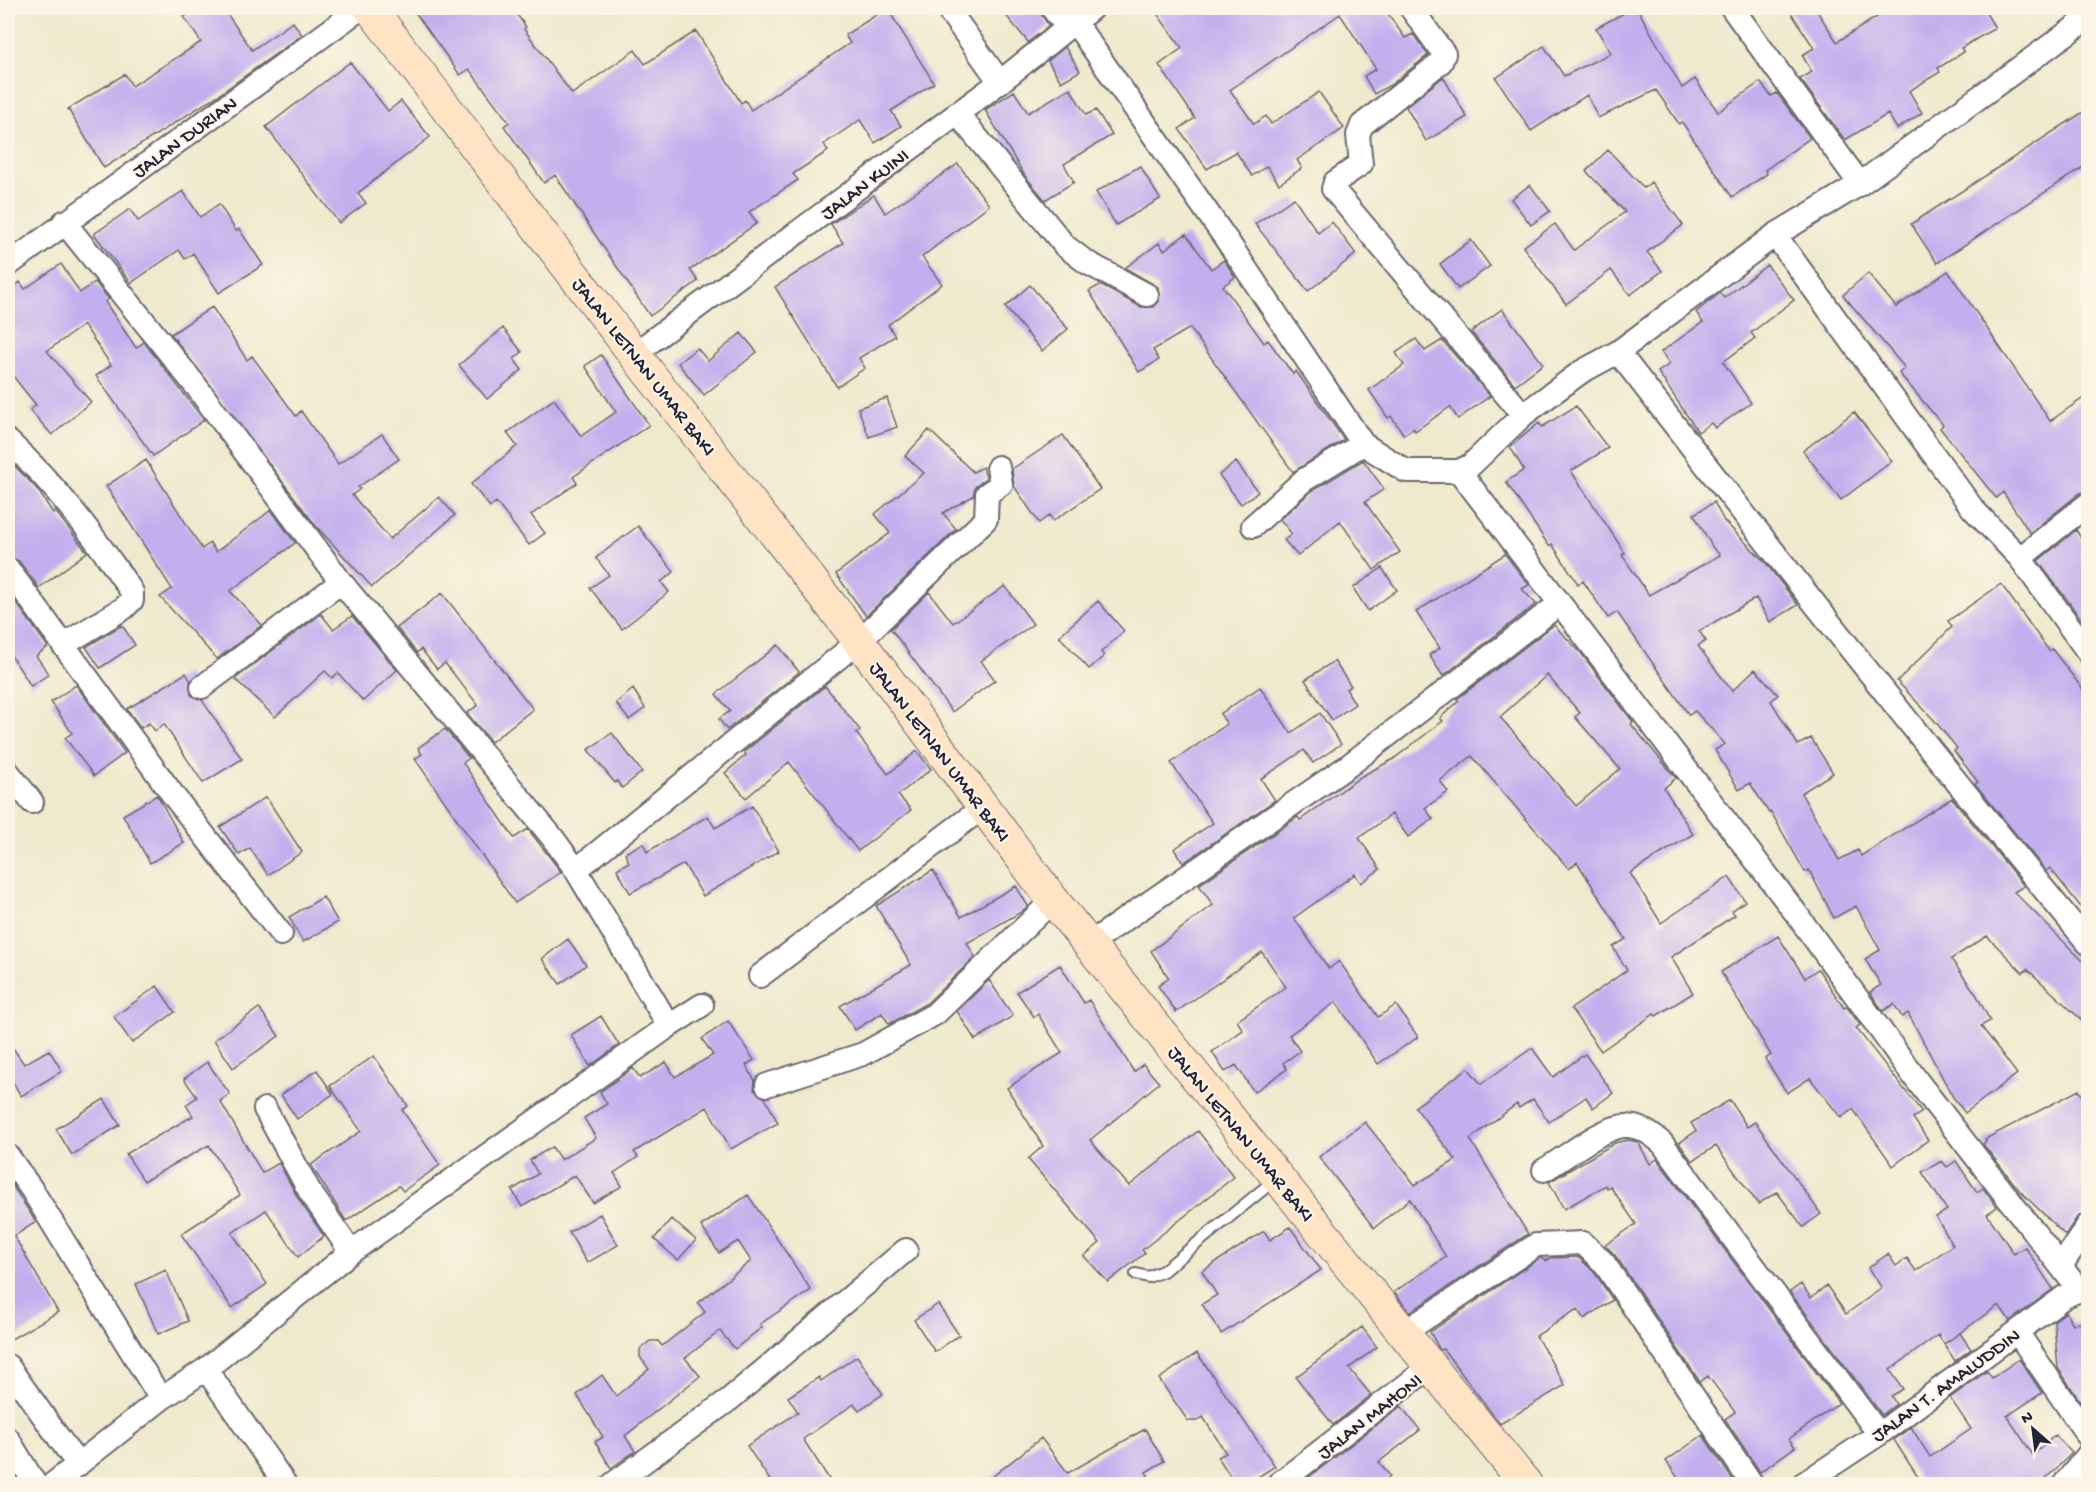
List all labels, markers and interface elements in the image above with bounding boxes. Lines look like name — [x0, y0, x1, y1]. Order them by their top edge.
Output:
street label: JALAN DURIAN — [129, 93, 243, 185]
street label: JALAN KUINI — [817, 145, 915, 226]
street label: JALAN LETNAN UMAR BAKI — [566, 275, 719, 462]
street label: JALAN LETNAN UMAR BAKI — [863, 658, 1014, 848]
street label: JALAN LETNAN UMAR BAKI — [1161, 1043, 1317, 1228]
street label: JALAN T. AMALUDDIN — [1868, 1325, 2026, 1449]
street label: JALAN MAHONI — [1314, 1370, 1428, 1466]
north arrow — [2003, 1399, 2063, 1459]
text: N — [2019, 1408, 2037, 1430]

